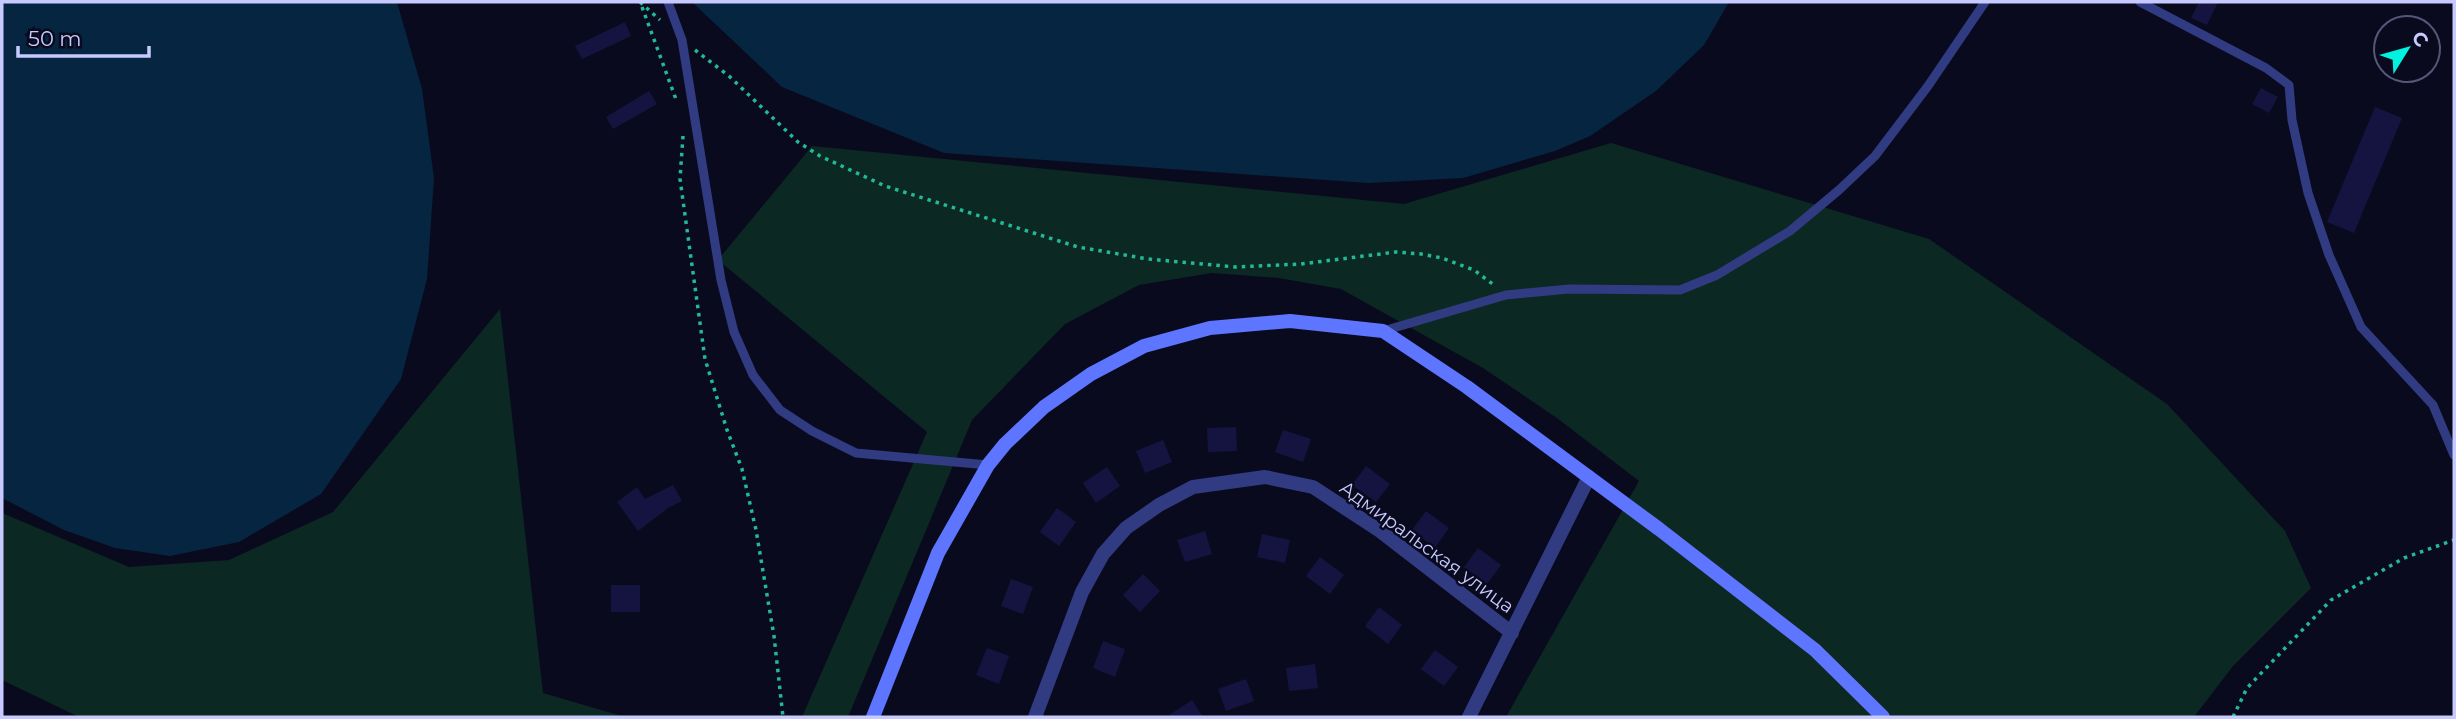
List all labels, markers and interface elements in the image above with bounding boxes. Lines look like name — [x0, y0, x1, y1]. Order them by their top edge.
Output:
scale bar — [18, 14, 149, 58]
north arrow — [2372, 14, 2442, 84]
text: 50 m — [28, 26, 82, 51]
text: С — [2407, 27, 2434, 52]
street label: Адмиральская улица — [1335, 476, 1519, 618]

